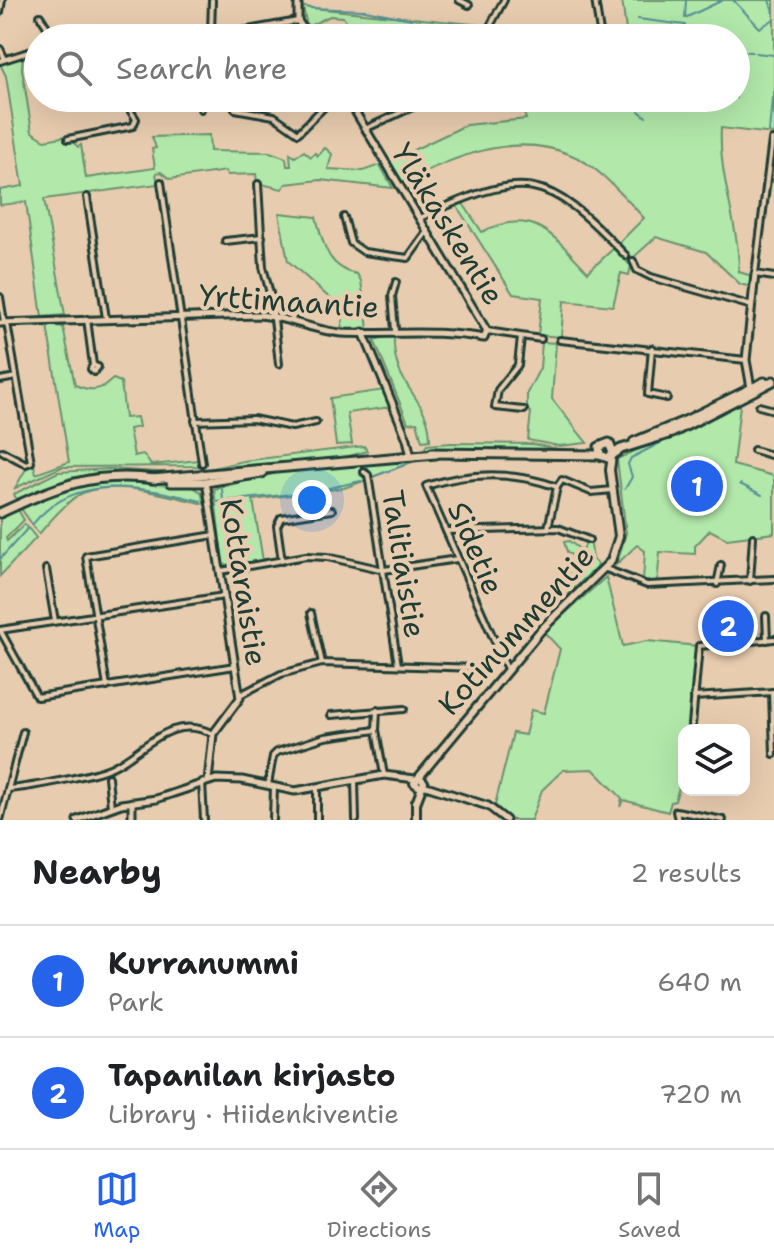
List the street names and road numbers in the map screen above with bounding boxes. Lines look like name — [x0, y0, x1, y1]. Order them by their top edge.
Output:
street label: Yläkaskentie — [382, 135, 514, 313]
street label: Yrttimaantie — [197, 274, 381, 328]
street label: Talitiaistie — [372, 487, 436, 641]
street label: Kottaraistie — [210, 495, 278, 669]
street label: Sidetie — [438, 495, 514, 601]
street label: Kotinummentie — [429, 536, 603, 724]

